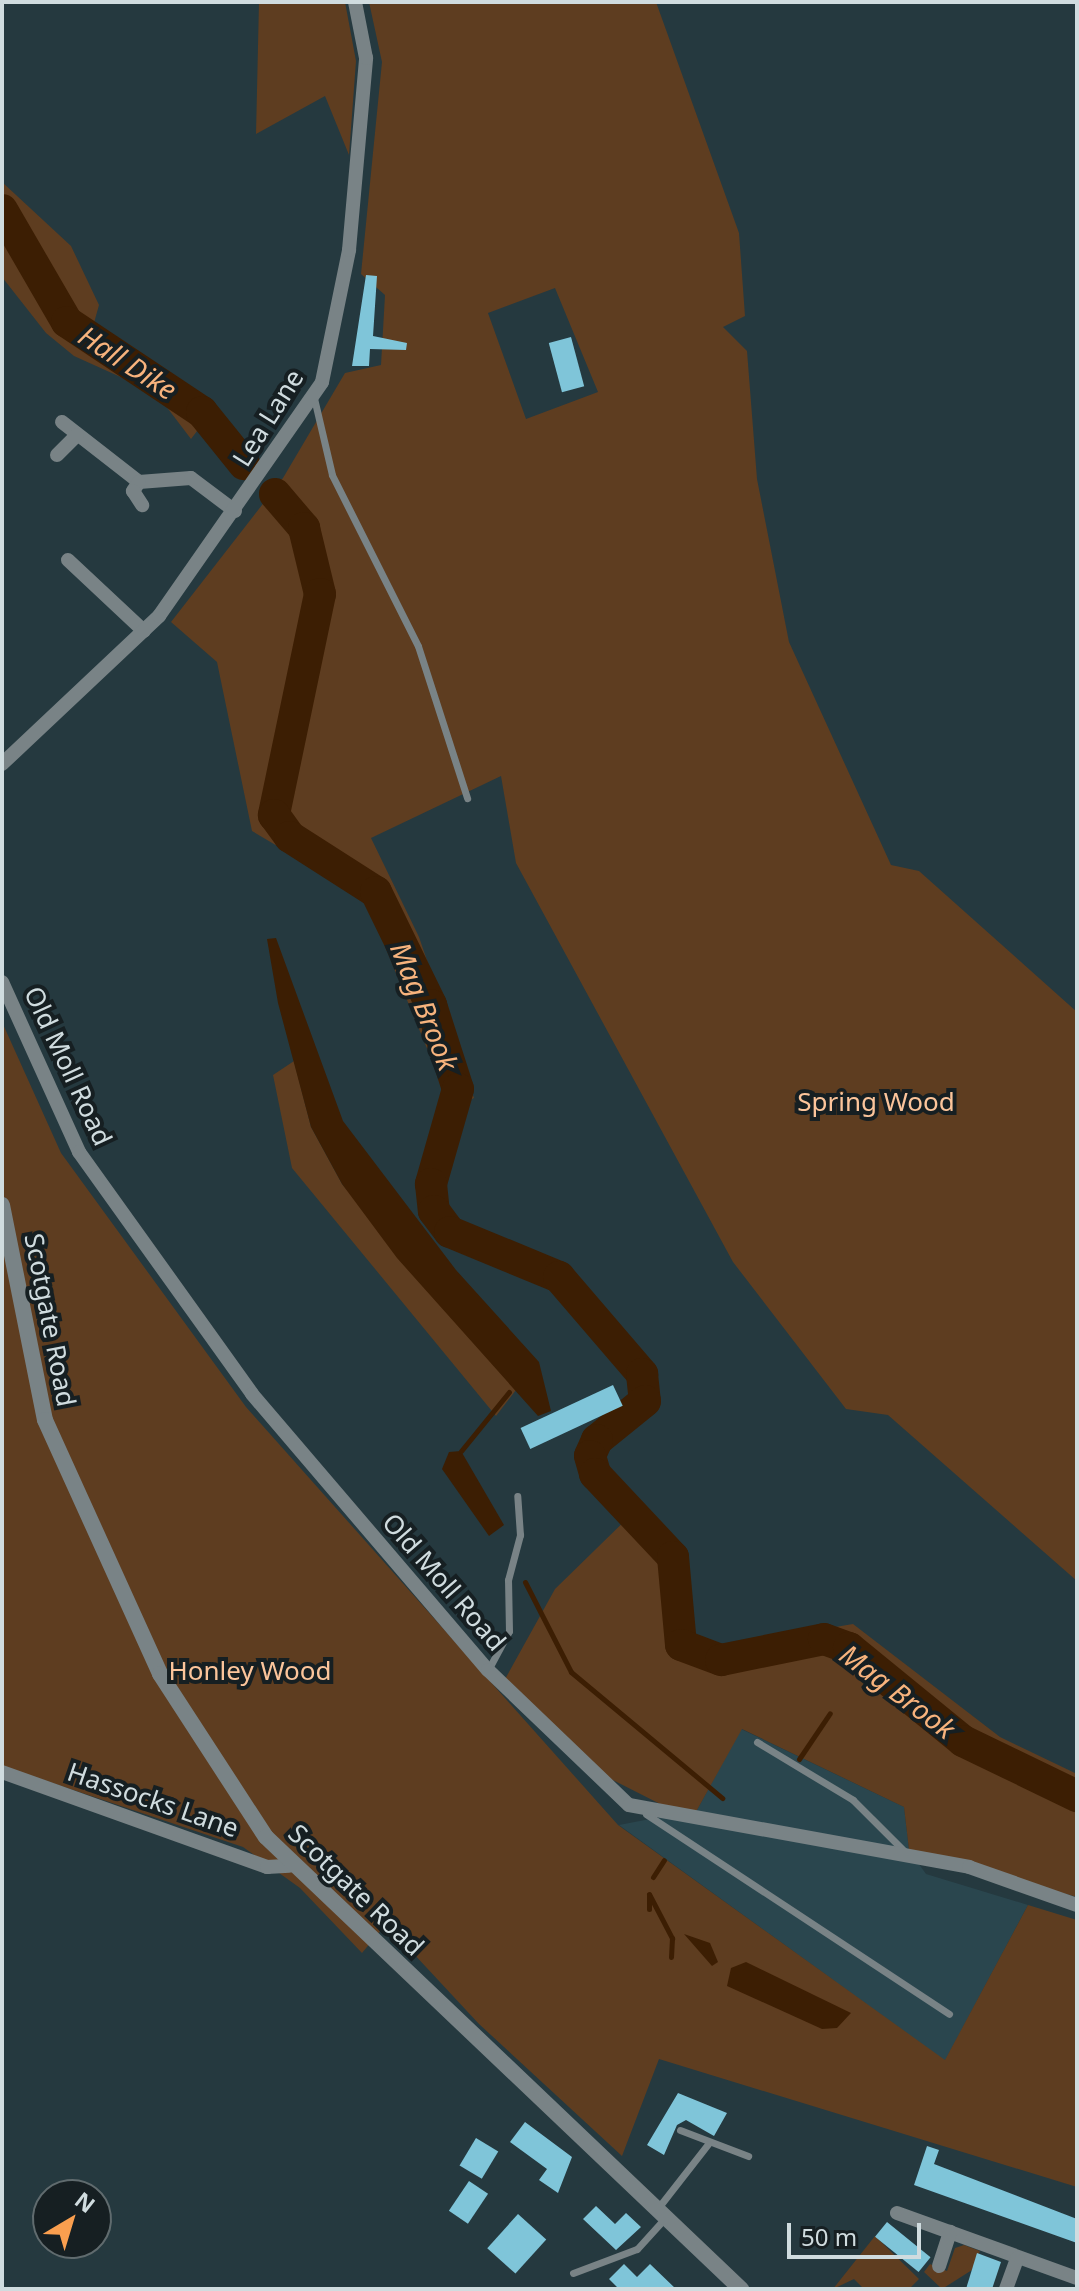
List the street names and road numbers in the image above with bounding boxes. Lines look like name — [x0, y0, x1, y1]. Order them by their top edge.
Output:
street label: Lea Lane — [226, 364, 310, 472]
street label: Old Moll Road — [18, 982, 118, 1150]
street label: Scotgate Road — [18, 1231, 82, 1409]
street label: Old Moll Road — [376, 1507, 512, 1657]
street label: Hassocks Lane — [63, 1756, 243, 1844]
street label: Scotgate Road — [282, 1818, 430, 1962]

